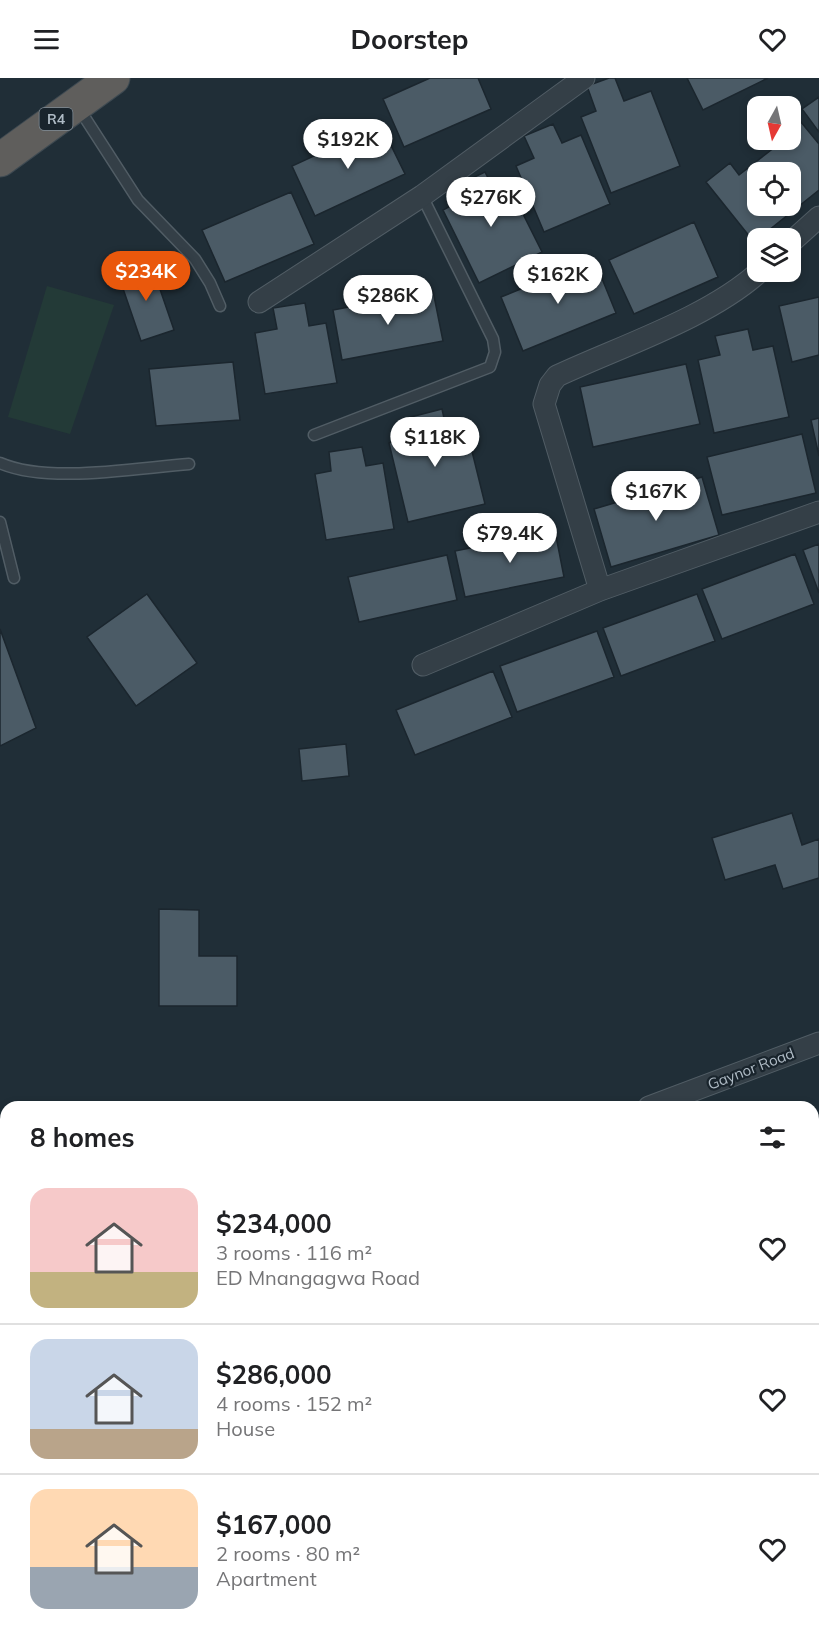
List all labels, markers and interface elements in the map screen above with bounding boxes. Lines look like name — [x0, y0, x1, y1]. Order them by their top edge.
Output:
text: Doorstep — [350, 22, 469, 56]
icon: menu — [30, 23, 63, 56]
icon: heart — [756, 23, 789, 56]
north arrow — [747, 96, 801, 150]
map controls — [747, 96, 801, 282]
road number: R4 — [40, 108, 72, 130]
pin: $192K — [306, 119, 390, 170]
text: $192K — [317, 126, 379, 151]
button: locate — [747, 162, 801, 216]
pin: $276K — [449, 177, 533, 228]
text: $276K — [460, 184, 522, 209]
button: layers — [747, 228, 801, 282]
pin: $234K — [104, 251, 188, 302]
pin: $162K — [516, 254, 600, 305]
text: $234K — [115, 258, 177, 283]
text: $162K — [527, 261, 589, 286]
pin: $286K — [346, 275, 430, 326]
text: $286K — [357, 282, 419, 307]
pin: $118K — [393, 417, 477, 468]
text: $118K — [404, 424, 466, 449]
pin: $167K — [614, 471, 698, 522]
text: $167K — [625, 478, 687, 503]
pin: $79.4K — [461, 513, 559, 564]
text: $79.4K — [477, 520, 543, 545]
street label: Gaynor Road — [705, 1043, 797, 1094]
text: 8 homes — [30, 1121, 134, 1154]
icon: filters — [756, 1121, 789, 1154]
text: $234,000 — [216, 1207, 332, 1240]
icon: home — [78, 1212, 150, 1284]
icon: heart — [756, 1232, 789, 1265]
text: 3 rooms · 116 m² — [216, 1240, 372, 1265]
text: ED Mnangagwa Road — [216, 1265, 420, 1290]
text: $286,000 — [216, 1358, 332, 1391]
icon: home — [78, 1363, 150, 1435]
icon: heart — [756, 1383, 789, 1416]
text: 4 rooms · 152 m² — [216, 1391, 372, 1416]
text: House — [216, 1416, 275, 1441]
text: $167,000 — [216, 1508, 332, 1541]
icon: home — [78, 1513, 150, 1585]
icon: heart — [756, 1533, 789, 1566]
text: 2 rooms · 80 m² — [216, 1541, 360, 1566]
text: Apartment — [216, 1566, 317, 1591]

